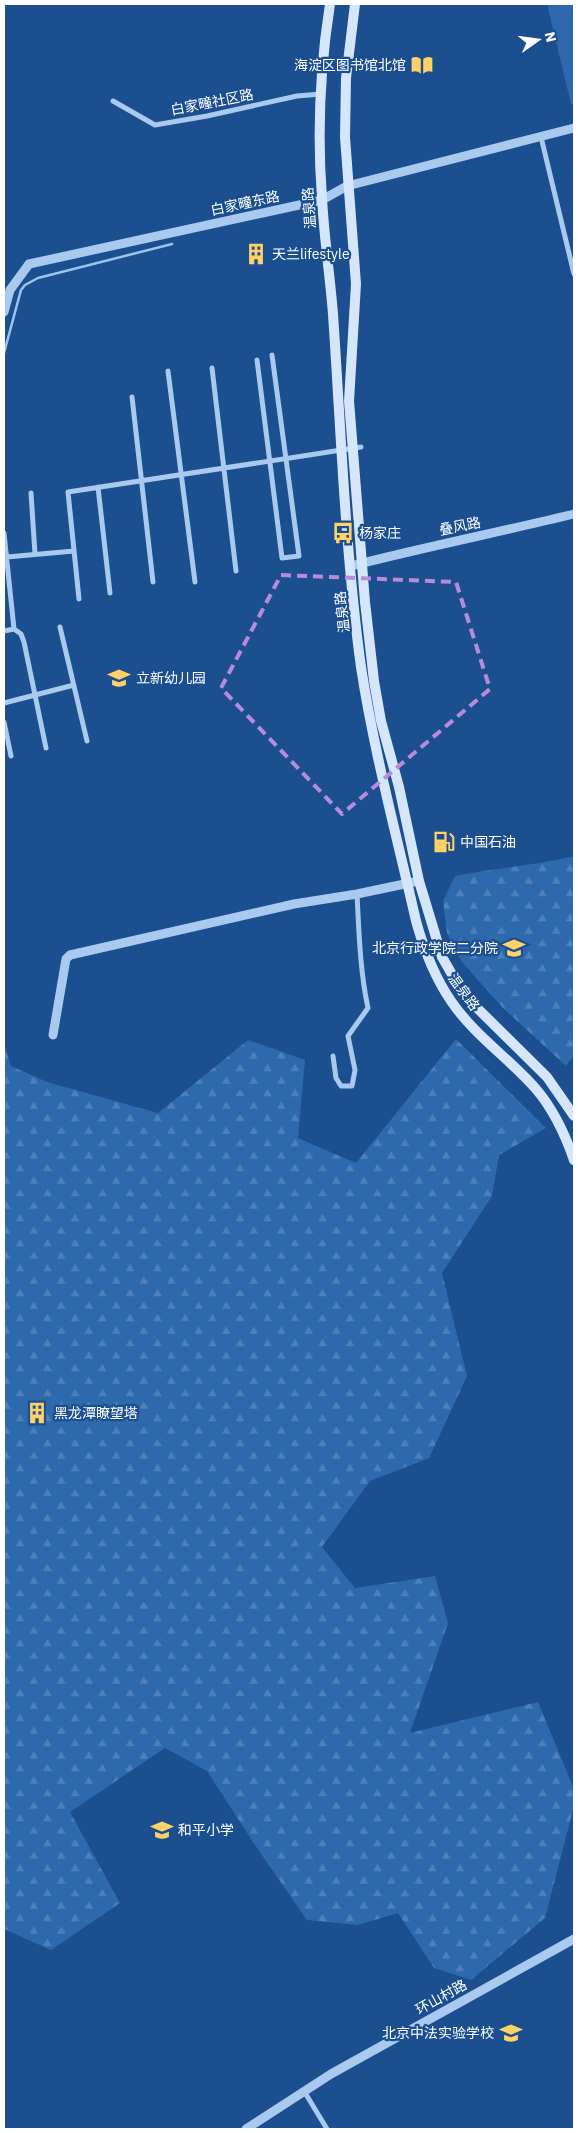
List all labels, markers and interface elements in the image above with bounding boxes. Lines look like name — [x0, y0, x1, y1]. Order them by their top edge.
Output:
north arrow — [513, 15, 563, 65]
text: N — [541, 30, 561, 44]
library icon: 海淀区图书馆北馆 — [409, 52, 435, 78]
place label: 海淀区图书馆北馆 — [294, 56, 406, 74]
street label: 白家疃社区路 — [169, 85, 255, 119]
street label: 温泉路 — [299, 186, 319, 230]
street label: 白家疃东路 — [209, 187, 281, 219]
building icon: 天兰lifestyle — [243, 241, 269, 267]
place label: 天兰lifestyle — [272, 245, 350, 263]
street label: 叠风路 — [438, 513, 482, 539]
bus stop icon: 杨家庄 — [330, 520, 356, 546]
place label: 杨家庄 — [359, 524, 401, 542]
street label: 温泉路 — [331, 590, 353, 634]
school or university icon: 立新幼儿园 — [106, 665, 132, 691]
place label: 立新幼儿园 — [136, 669, 206, 687]
fuel station icon: 中国石油 — [431, 829, 457, 855]
place label: 中国石油 — [460, 833, 516, 851]
school or university icon: 北京行政学院二分院 — [501, 935, 527, 961]
place label: 北京行政学院二分院 — [372, 939, 498, 957]
street label: 温泉路 — [444, 970, 484, 1014]
building icon: 黑龙潭瞭望塔 — [24, 1400, 50, 1426]
place label: 黑龙潭瞭望塔 — [54, 1404, 138, 1422]
school or university icon: 和平小学 — [149, 1817, 175, 1843]
place label: 和平小学 — [178, 1821, 234, 1839]
street label: 环山村路 — [412, 1976, 470, 2018]
school or university icon: 北京中法实验学校 — [498, 2020, 524, 2046]
place label: 北京中法实验学校 — [382, 2024, 494, 2042]

